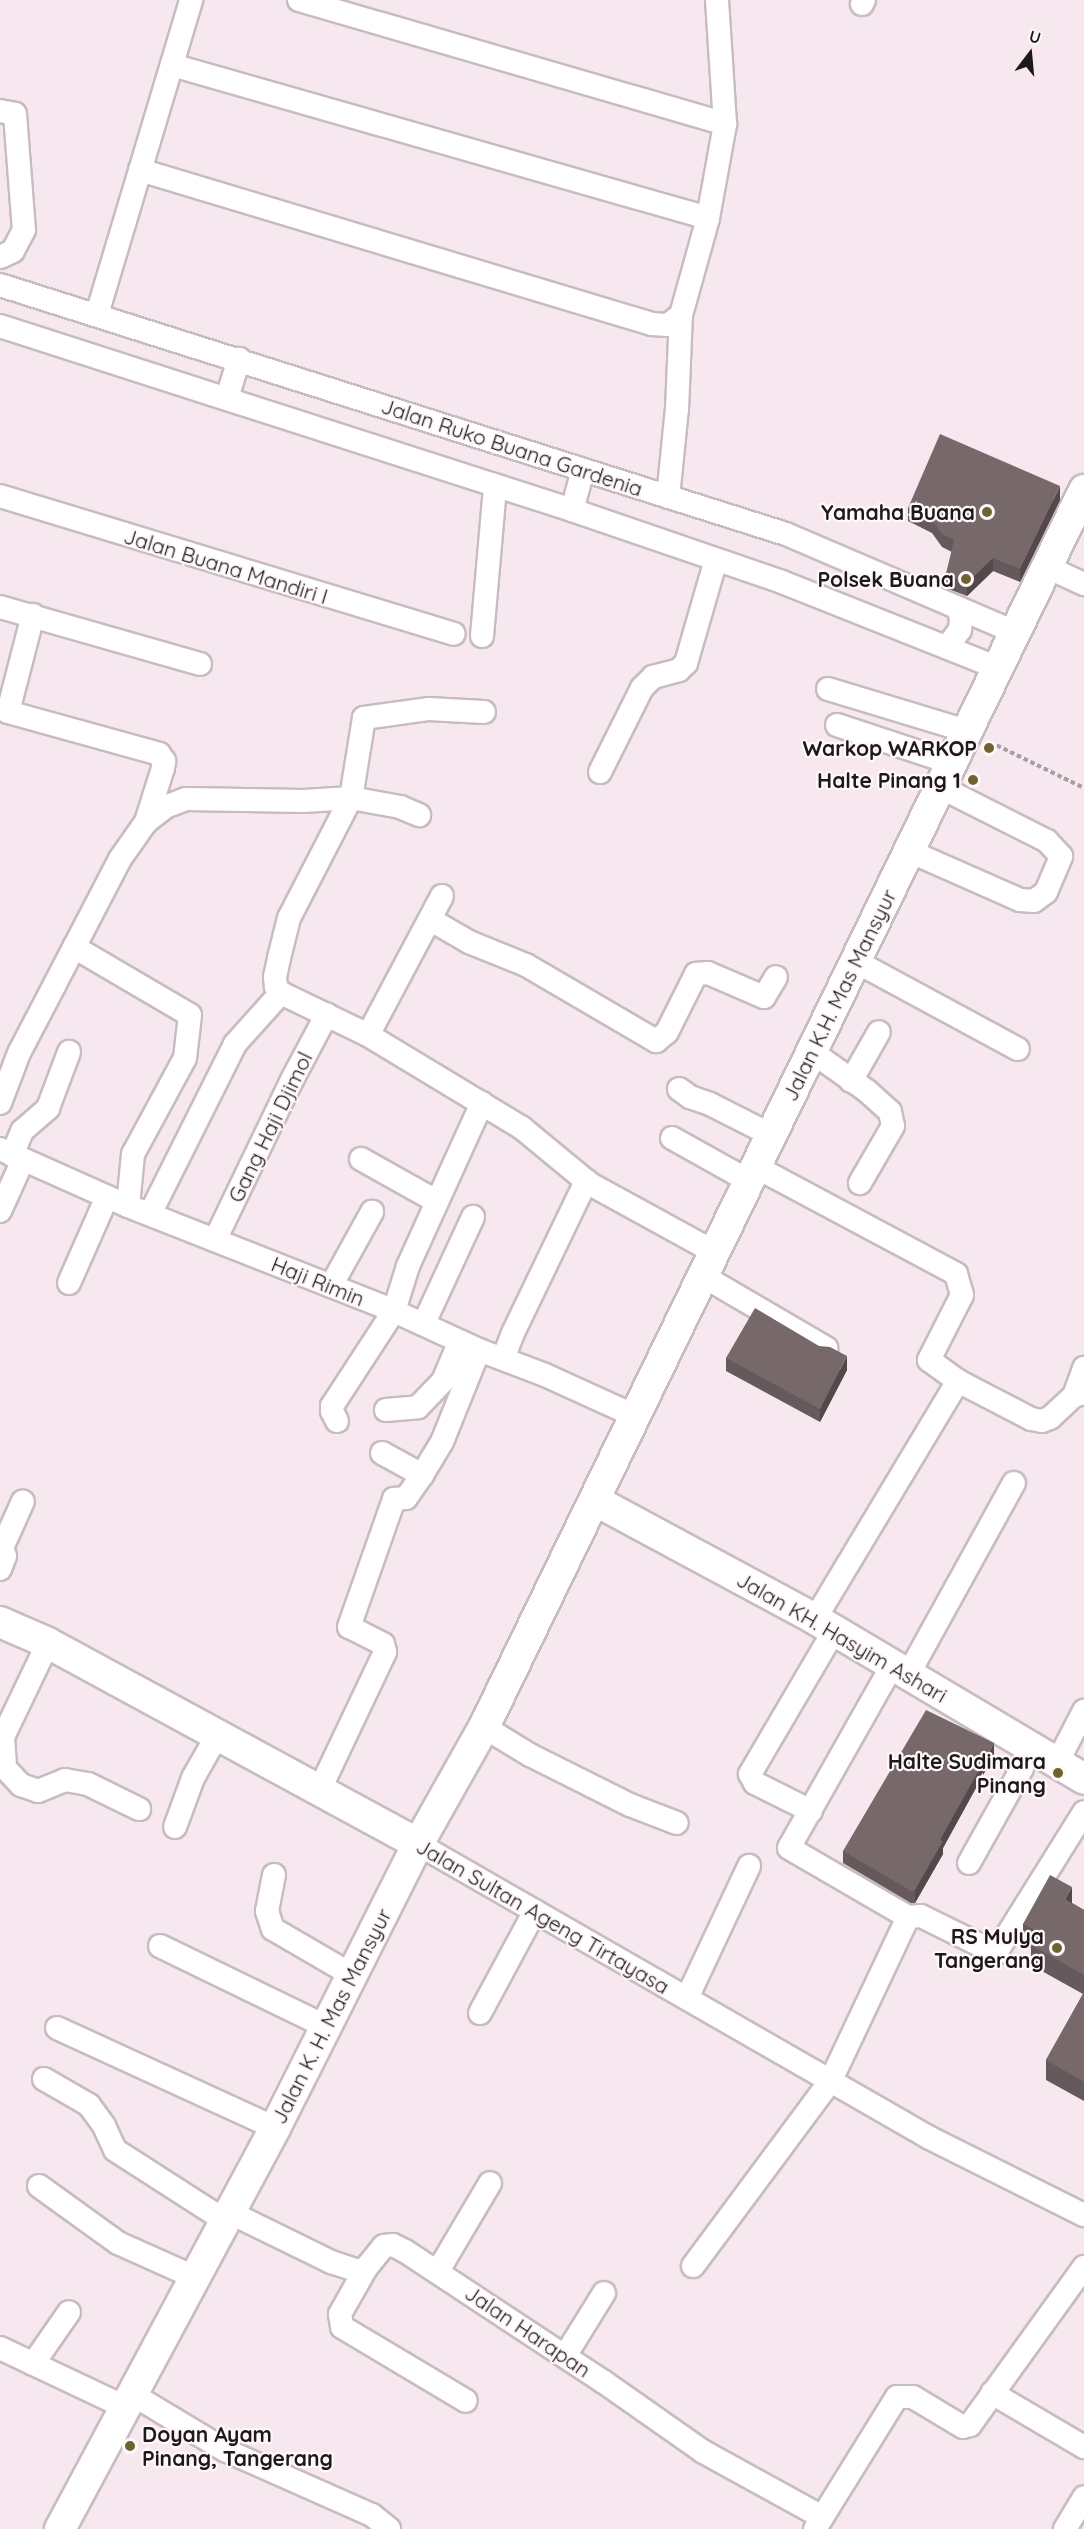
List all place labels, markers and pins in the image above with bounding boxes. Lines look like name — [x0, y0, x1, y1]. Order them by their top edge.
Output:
place label: Yamaha Buana — [821, 499, 975, 525]
marker: Yamaha Buana — [980, 505, 994, 519]
place label: Polsek Buana — [817, 566, 954, 592]
marker: Polsek Buana — [959, 572, 973, 586]
place label: Warkop WARKOP — [803, 735, 977, 761]
marker: Warkop WARKOP — [982, 741, 996, 755]
place label: Halte Pinang 1 — [817, 767, 961, 793]
marker: Halte Pinang 1 — [966, 773, 980, 787]
place label: Halte Sudimara Pinang — [888, 1748, 1046, 1798]
marker: Halte Sudimara Pinang — [1051, 1766, 1065, 1780]
place label: RS Mulya Tangerang — [934, 1923, 1044, 1973]
marker: RS Mulya Tangerang — [1048, 1939, 1066, 1957]
place label: Doyan Ayam Pinang, Tangerang — [142, 2421, 333, 2471]
marker: Doyan Ayam Pinang, Tangerang — [123, 2439, 137, 2453]

